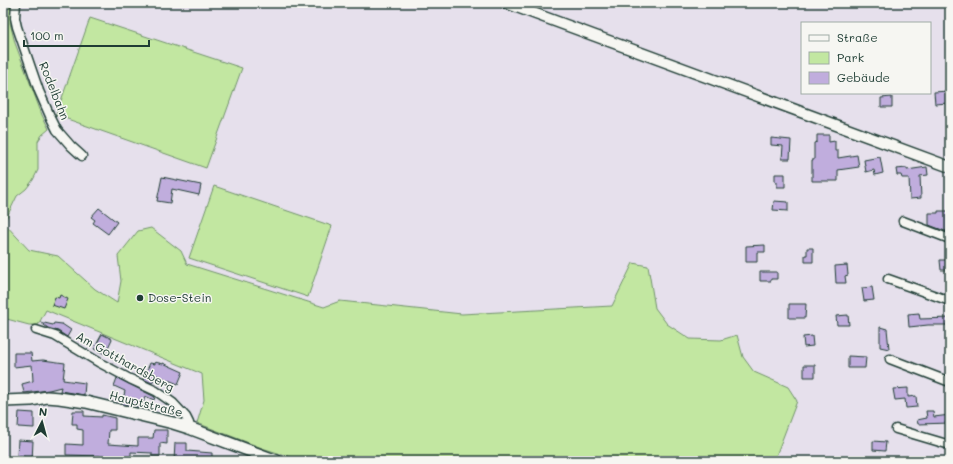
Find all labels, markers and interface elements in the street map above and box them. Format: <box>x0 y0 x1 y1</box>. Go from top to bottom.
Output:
scale bar <box>24 22 149 48</box>
legend <box>801 22 931 94</box>
text: 100 m <box>30 27 64 43</box>
text: Straße <box>837 29 878 45</box>
text: Park <box>837 49 864 65</box>
street label: Rodelbahn <box>36 59 74 122</box>
text: Gebäude <box>837 69 890 85</box>
place label: Dose-Stein <box>148 289 211 305</box>
marker: Dose-Stein <box>135 293 145 303</box>
street label: Am Gotthardsberg <box>73 327 178 395</box>
street label: Hauptstraße <box>108 386 185 420</box>
north arrow <box>22 402 62 442</box>
text: N <box>38 404 48 419</box>

